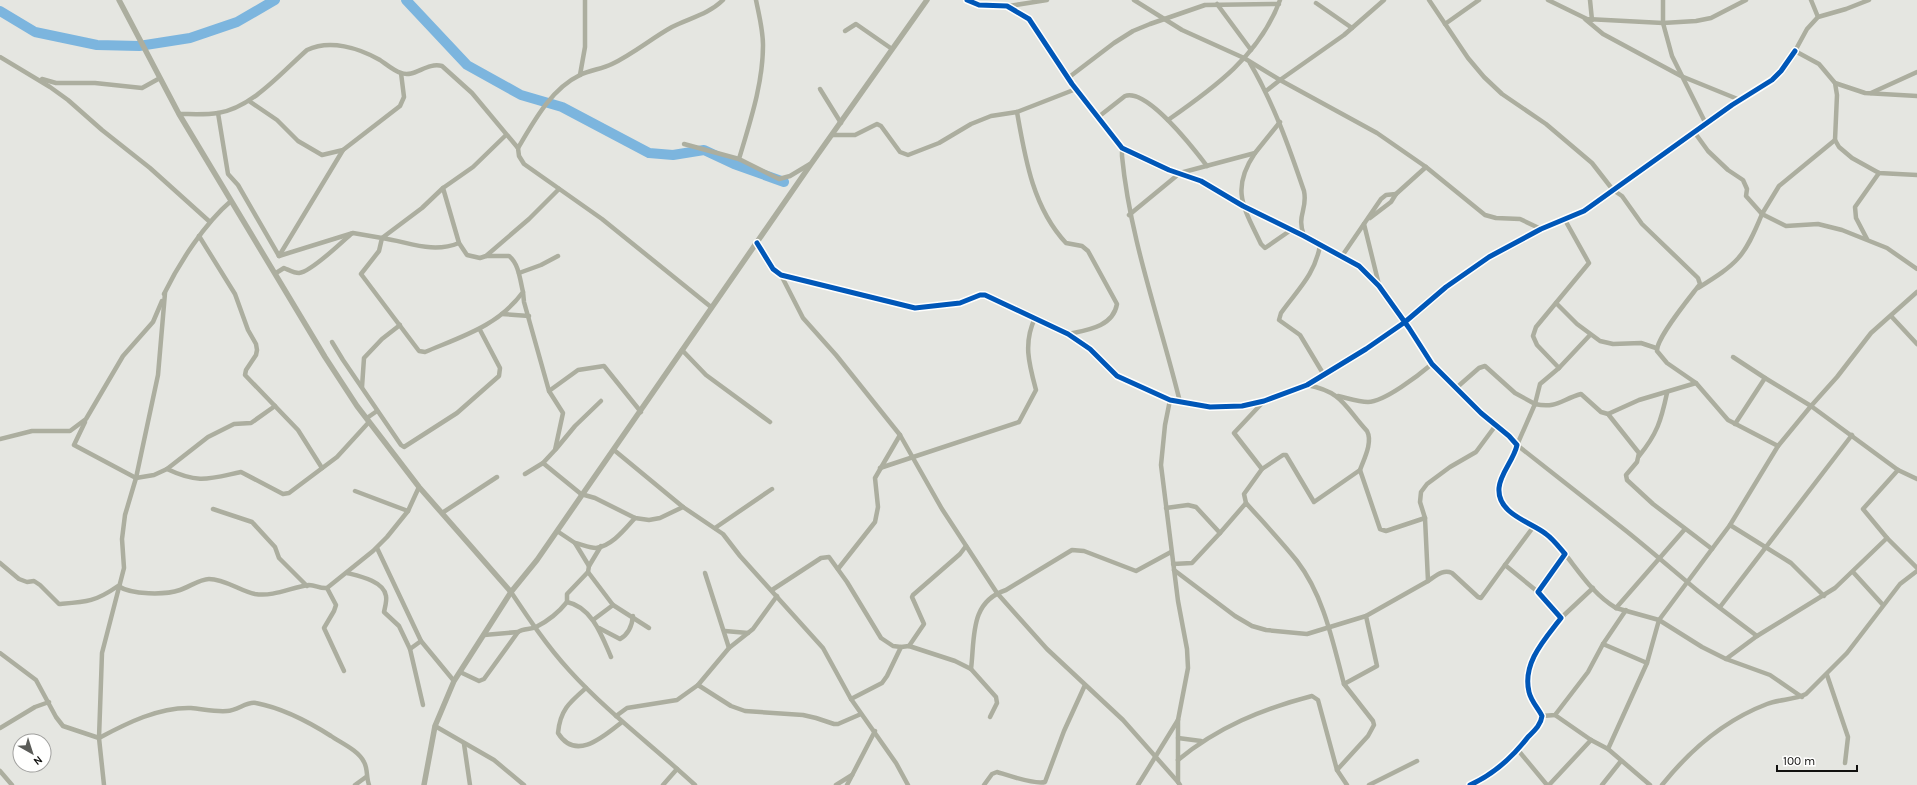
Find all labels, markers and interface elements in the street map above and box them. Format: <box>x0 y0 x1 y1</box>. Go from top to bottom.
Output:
north arrow <box>12 733 52 773</box>
scale bar <box>1777 747 1857 773</box>
text: N <box>31 753 45 768</box>
text: 100 m <box>1783 754 1815 768</box>

